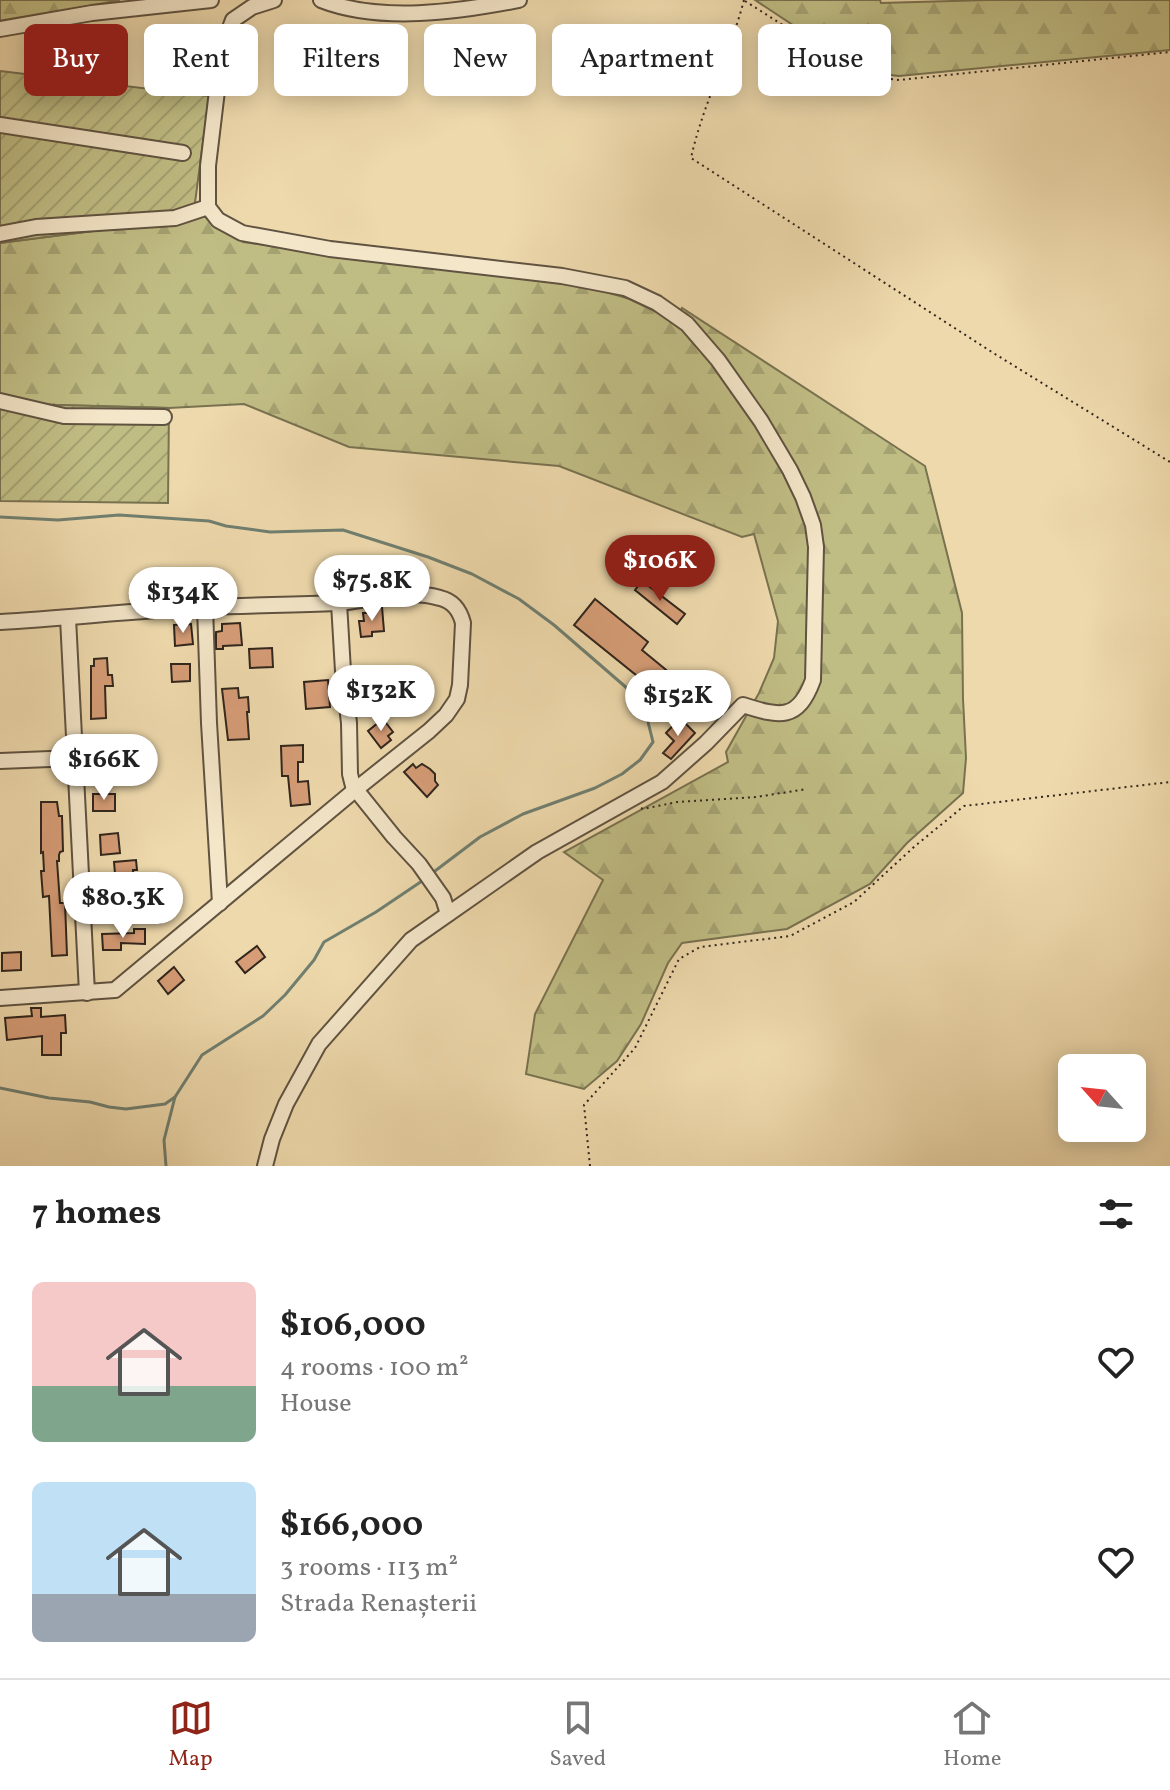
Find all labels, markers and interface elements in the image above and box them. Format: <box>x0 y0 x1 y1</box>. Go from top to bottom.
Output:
chip: Buy <box>24 24 128 96</box>
chip: Rent <box>144 24 258 96</box>
chip: Filters <box>274 24 408 96</box>
chip: New <box>424 24 536 96</box>
chip: Apartment <box>552 24 742 96</box>
chip: House <box>758 24 891 96</box>
pin: $106K <box>604 535 716 603</box>
text: $106K <box>623 543 697 579</box>
pin: $75.8K <box>307 555 437 623</box>
text: $75.8K <box>332 563 412 599</box>
pin: $134K <box>127 567 239 635</box>
text: $134K <box>147 575 219 611</box>
pin: $132K <box>325 665 437 733</box>
pin: $152K <box>622 670 734 738</box>
text: $132K <box>346 673 416 709</box>
text: $152K <box>643 678 713 714</box>
pin: $166K <box>48 734 160 802</box>
text: $166K <box>68 742 140 778</box>
pin: $80.3K <box>58 872 188 940</box>
text: $80.3K <box>81 880 165 916</box>
north arrow <box>1058 1054 1146 1142</box>
map controls <box>1058 1054 1146 1142</box>
text: 7 homes <box>32 1191 161 1238</box>
icon: filters <box>1094 1192 1138 1236</box>
text: $106,000 <box>280 1303 426 1350</box>
icon: home <box>96 1314 192 1410</box>
icon: heart <box>1094 1340 1138 1384</box>
text: 4 rooms · 100 m² <box>280 1350 469 1386</box>
text: House <box>280 1386 352 1422</box>
text: $166,000 <box>280 1503 423 1550</box>
icon: home <box>96 1514 192 1610</box>
icon: heart <box>1094 1540 1138 1584</box>
text: 3 rooms · 113 m² <box>280 1550 458 1586</box>
text: Strada Renașterii <box>280 1586 477 1622</box>
tab: Map <box>169 1696 213 1775</box>
tab: Saved <box>550 1696 606 1775</box>
tab: Home <box>943 1696 1001 1775</box>

